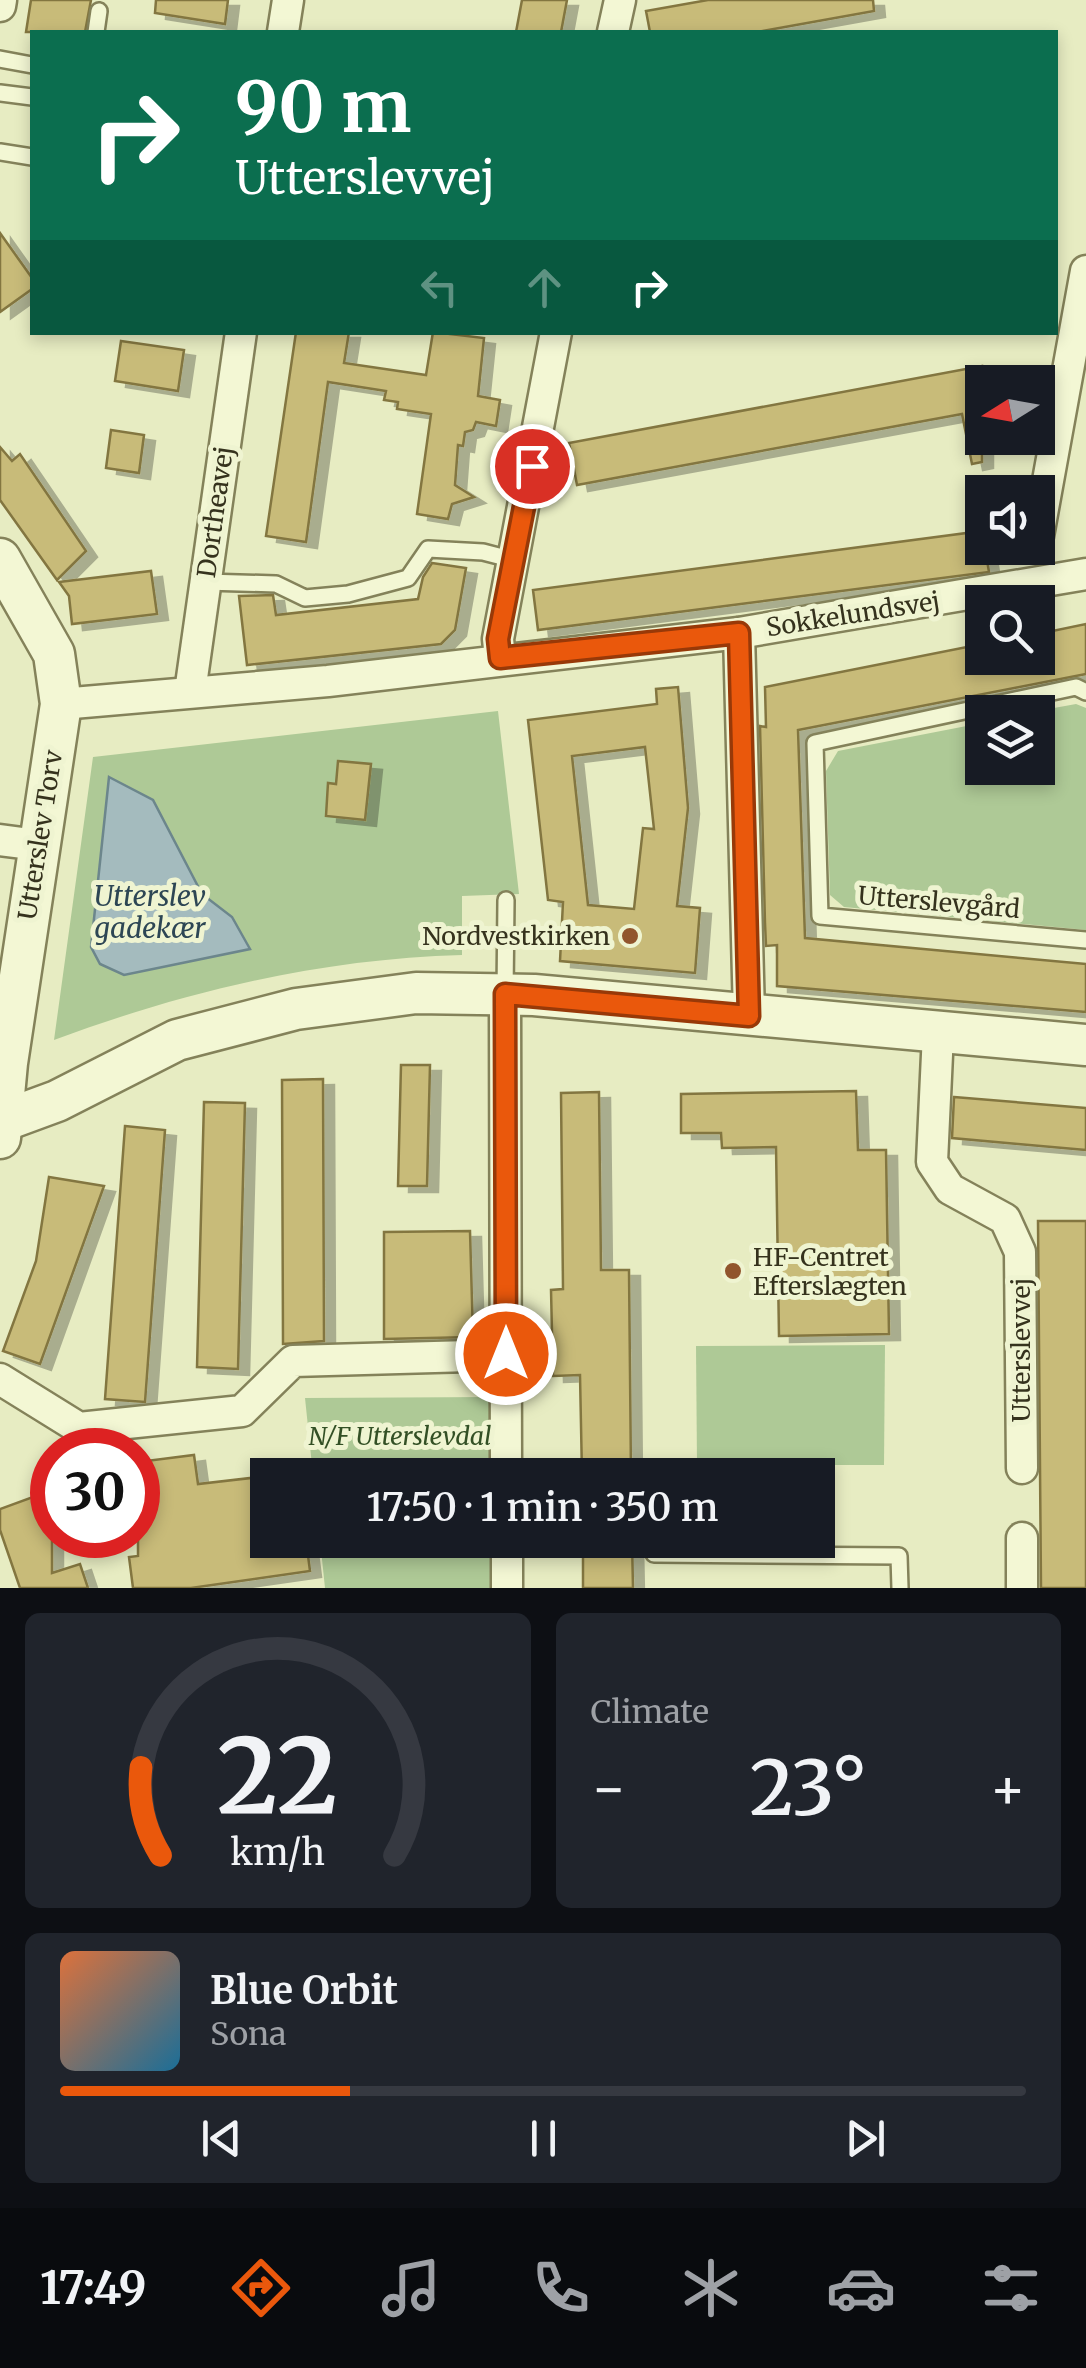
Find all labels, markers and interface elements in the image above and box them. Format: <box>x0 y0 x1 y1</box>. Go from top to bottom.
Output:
text: 90 m <box>235 63 412 151</box>
icon: right <box>70 70 200 200</box>
text: Utterslevvej <box>235 150 495 206</box>
icon: left <box>412 260 467 315</box>
icon: ahead <box>517 260 572 315</box>
icon: right <box>622 260 677 315</box>
north arrow <box>965 365 1055 455</box>
map controls <box>965 365 1055 785</box>
pin <box>490 424 575 509</box>
icon: arrive <box>505 439 560 494</box>
street label: Dortheavej <box>190 444 240 580</box>
button: sound <box>965 475 1055 565</box>
street label: Sokkelundsvej <box>764 584 942 644</box>
button: search <box>965 585 1055 675</box>
button: layers <box>965 695 1055 785</box>
street label: Utterslev Torv <box>11 747 69 922</box>
water label: Utterslev gadekær <box>94 878 206 946</box>
street label: Utterslevgård <box>857 879 1021 925</box>
place label: Nordvestkirken <box>422 920 610 952</box>
marker: Nordvestkirken <box>619 925 641 947</box>
place label: HF-Centret Efterslægten <box>753 1241 907 1302</box>
marker: HF-Centret Efterslægten <box>722 1260 744 1282</box>
street label: Utterslevvej <box>1005 1278 1037 1422</box>
position arrow <box>454 1302 558 1406</box>
park label: N/F Utterslevdal <box>308 1420 492 1452</box>
speed limit sign: 30 <box>30 1428 160 1558</box>
text: 17:50 · 1 min · 350 m <box>366 1484 719 1531</box>
text: Climate <box>591 1692 709 1732</box>
text: 22 <box>217 1711 338 1841</box>
text: 23° <box>749 1741 867 1835</box>
text: − <box>591 1754 627 1823</box>
text: + <box>989 1754 1026 1823</box>
text: km/h <box>230 1830 325 1875</box>
text: Blue Orbit <box>210 1967 398 2014</box>
text: Sona <box>210 2014 286 2054</box>
icon: previous <box>194 2111 249 2166</box>
icon: pause <box>516 2111 571 2166</box>
icon: next <box>838 2111 893 2166</box>
icon: directions <box>226 2253 296 2323</box>
icon: music <box>376 2253 446 2323</box>
icon: phone <box>526 2253 596 2323</box>
icon: climate <box>676 2253 746 2323</box>
icon: car <box>826 2253 896 2323</box>
icon: filters <box>976 2253 1046 2323</box>
text: 17:49 <box>40 2260 146 2316</box>

